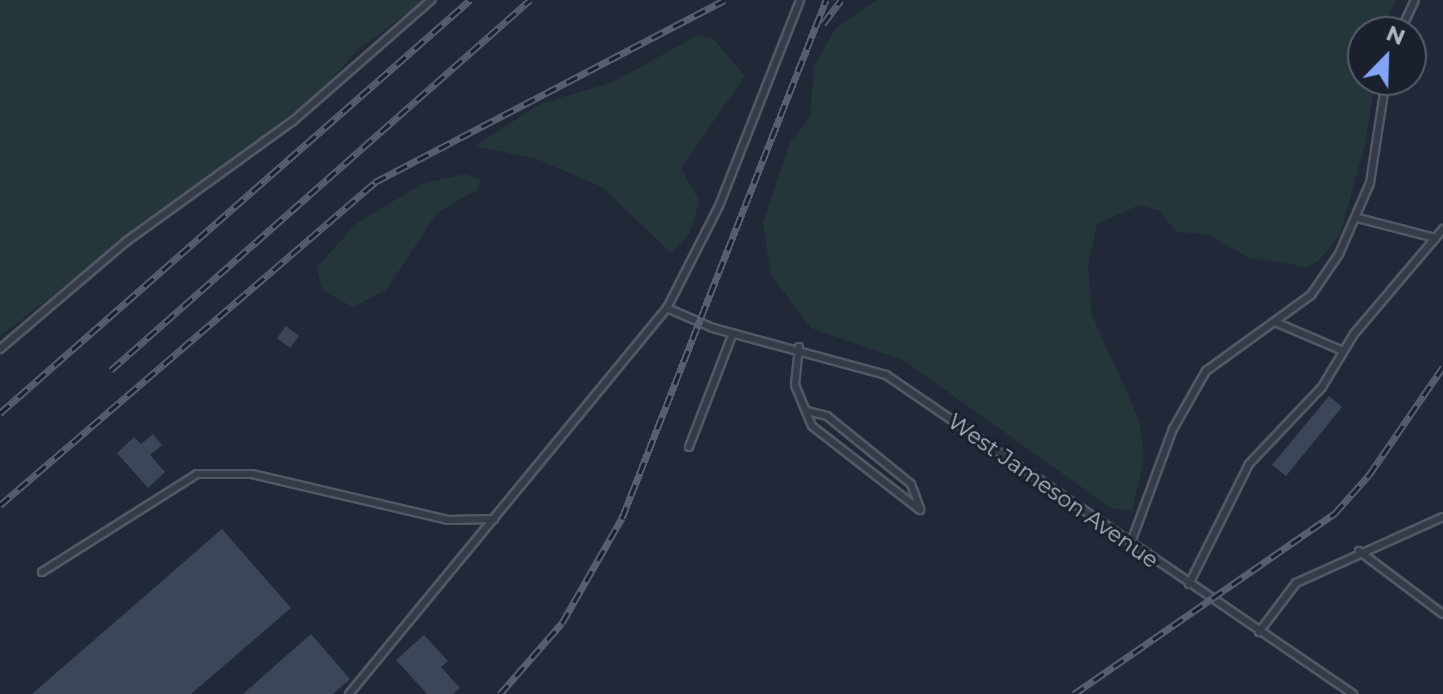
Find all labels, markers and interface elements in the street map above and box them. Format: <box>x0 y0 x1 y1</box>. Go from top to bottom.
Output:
north arrow <box>1347 16 1427 96</box>
text: N <box>1382 19 1409 51</box>
street label: West Jameson Avenue <box>943 408 1163 574</box>

